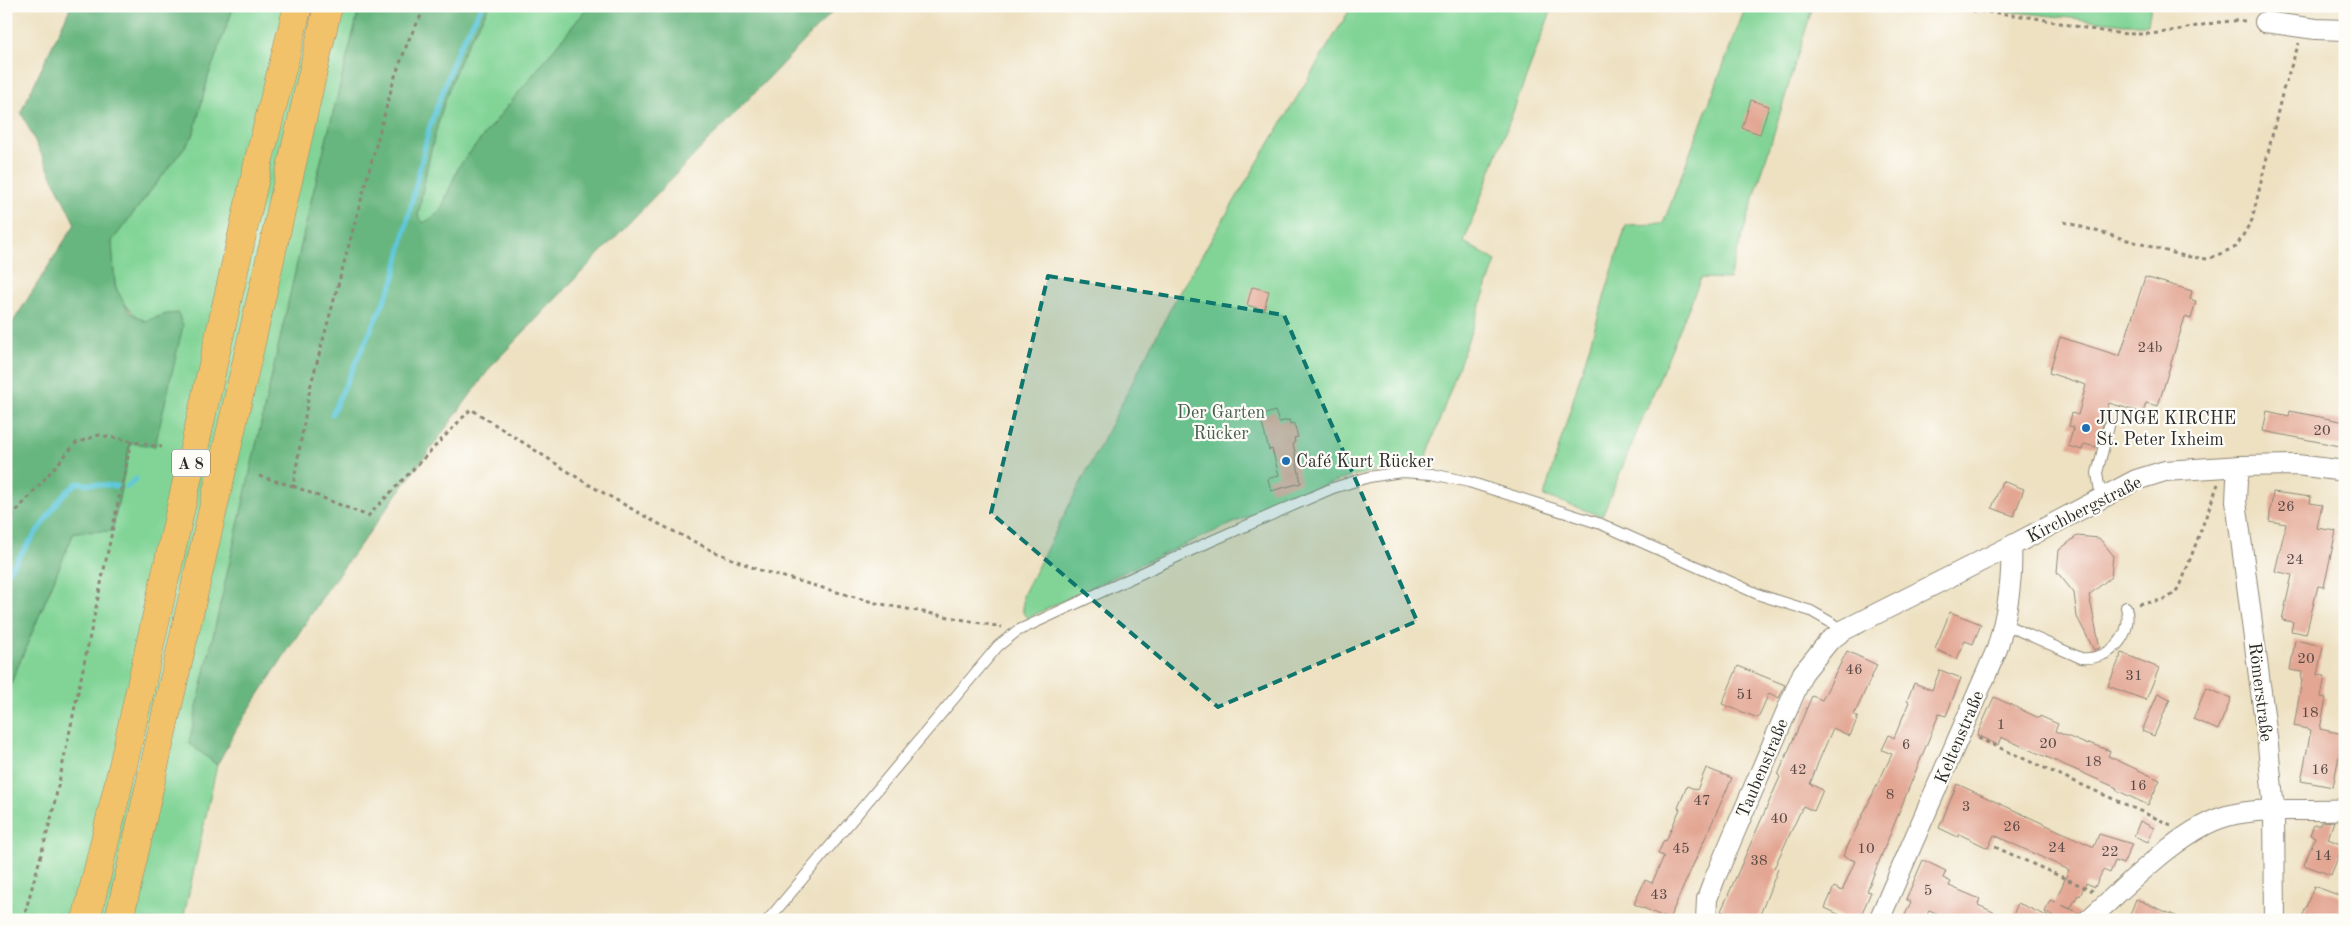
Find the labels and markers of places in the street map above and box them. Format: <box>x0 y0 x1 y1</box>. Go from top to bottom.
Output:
place label: JUNGE KIRCHE St. Peter Ixheim <box>2096 410 2236 449</box>
marker: JUNGE KIRCHE St. Peter Ixheim <box>2080 422 2092 434</box>
place label: Café Kurt Rücker <box>1296 453 1434 471</box>
marker: Café Kurt Rücker <box>1280 455 1292 467</box>

